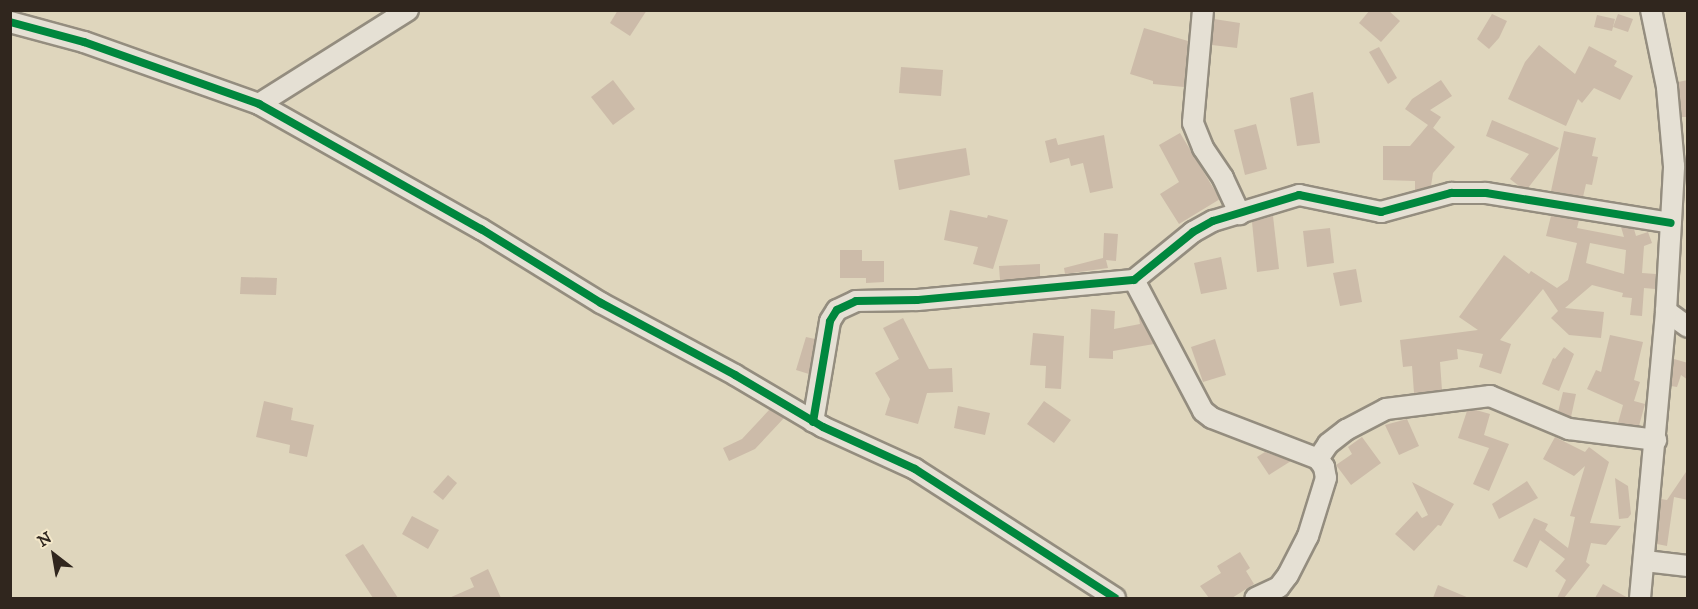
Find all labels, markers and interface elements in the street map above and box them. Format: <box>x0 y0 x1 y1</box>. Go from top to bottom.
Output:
north arrow <box>24 525 84 585</box>
text: N <box>34 528 56 552</box>

